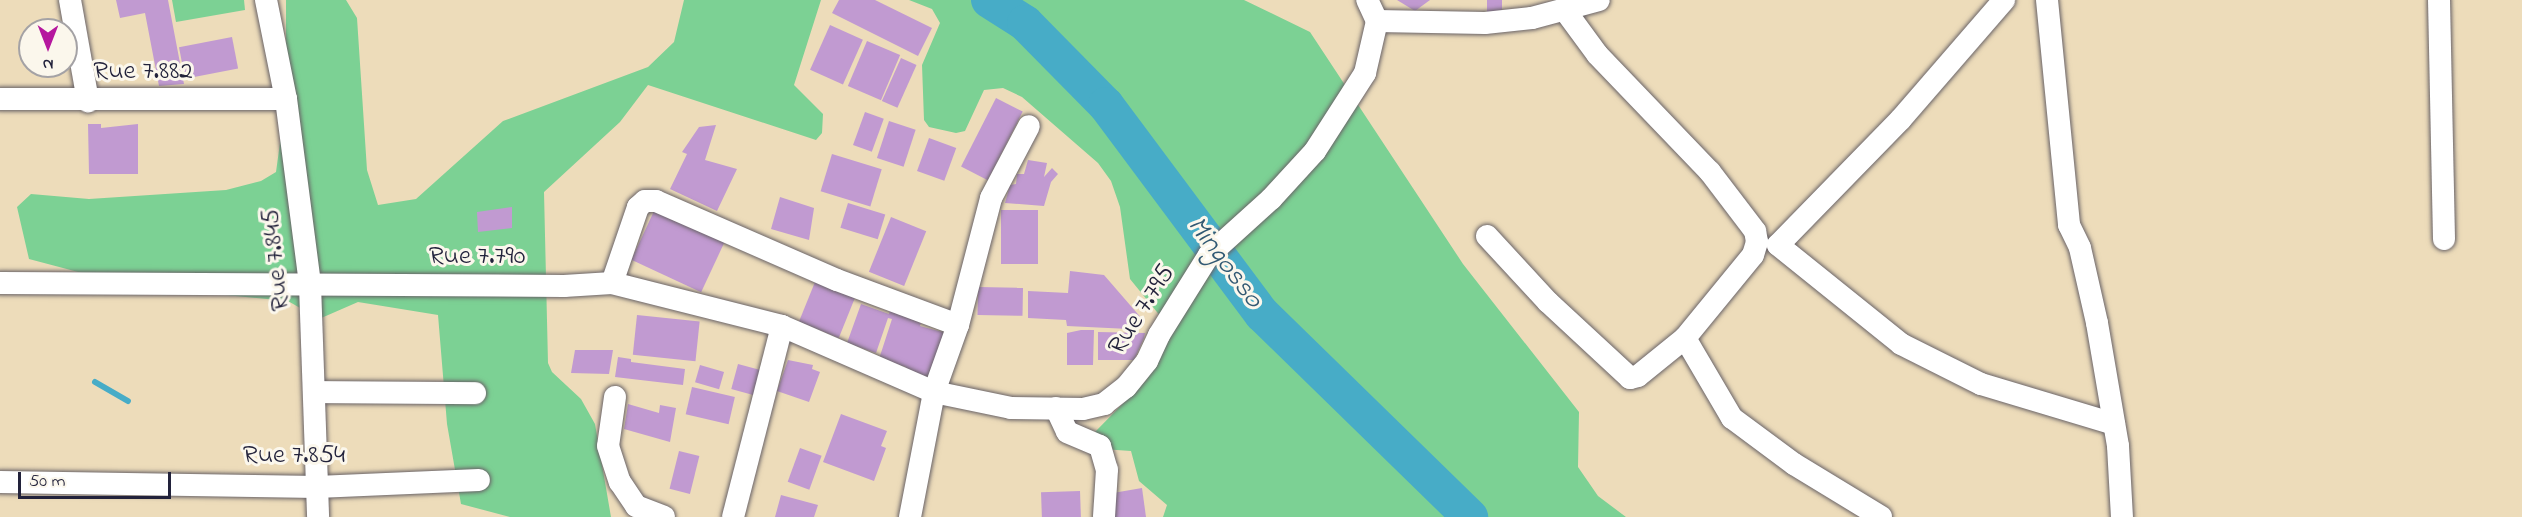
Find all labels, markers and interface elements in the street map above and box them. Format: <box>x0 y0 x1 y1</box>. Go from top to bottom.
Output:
north arrow <box>18 18 78 78</box>
text: N <box>43 52 53 76</box>
street label: Rue 7.882 <box>93 56 193 88</box>
street label: Rue 7.845 <box>255 207 297 313</box>
water label: Mingosso <box>1179 211 1269 315</box>
street label: Rue 7.790 <box>429 241 525 273</box>
street label: Rue 7.795 <box>1102 259 1182 361</box>
street label: Rue 7.854 <box>243 440 345 472</box>
scale bar <box>21 460 174 498</box>
text: 50 m <box>29 469 66 495</box>

